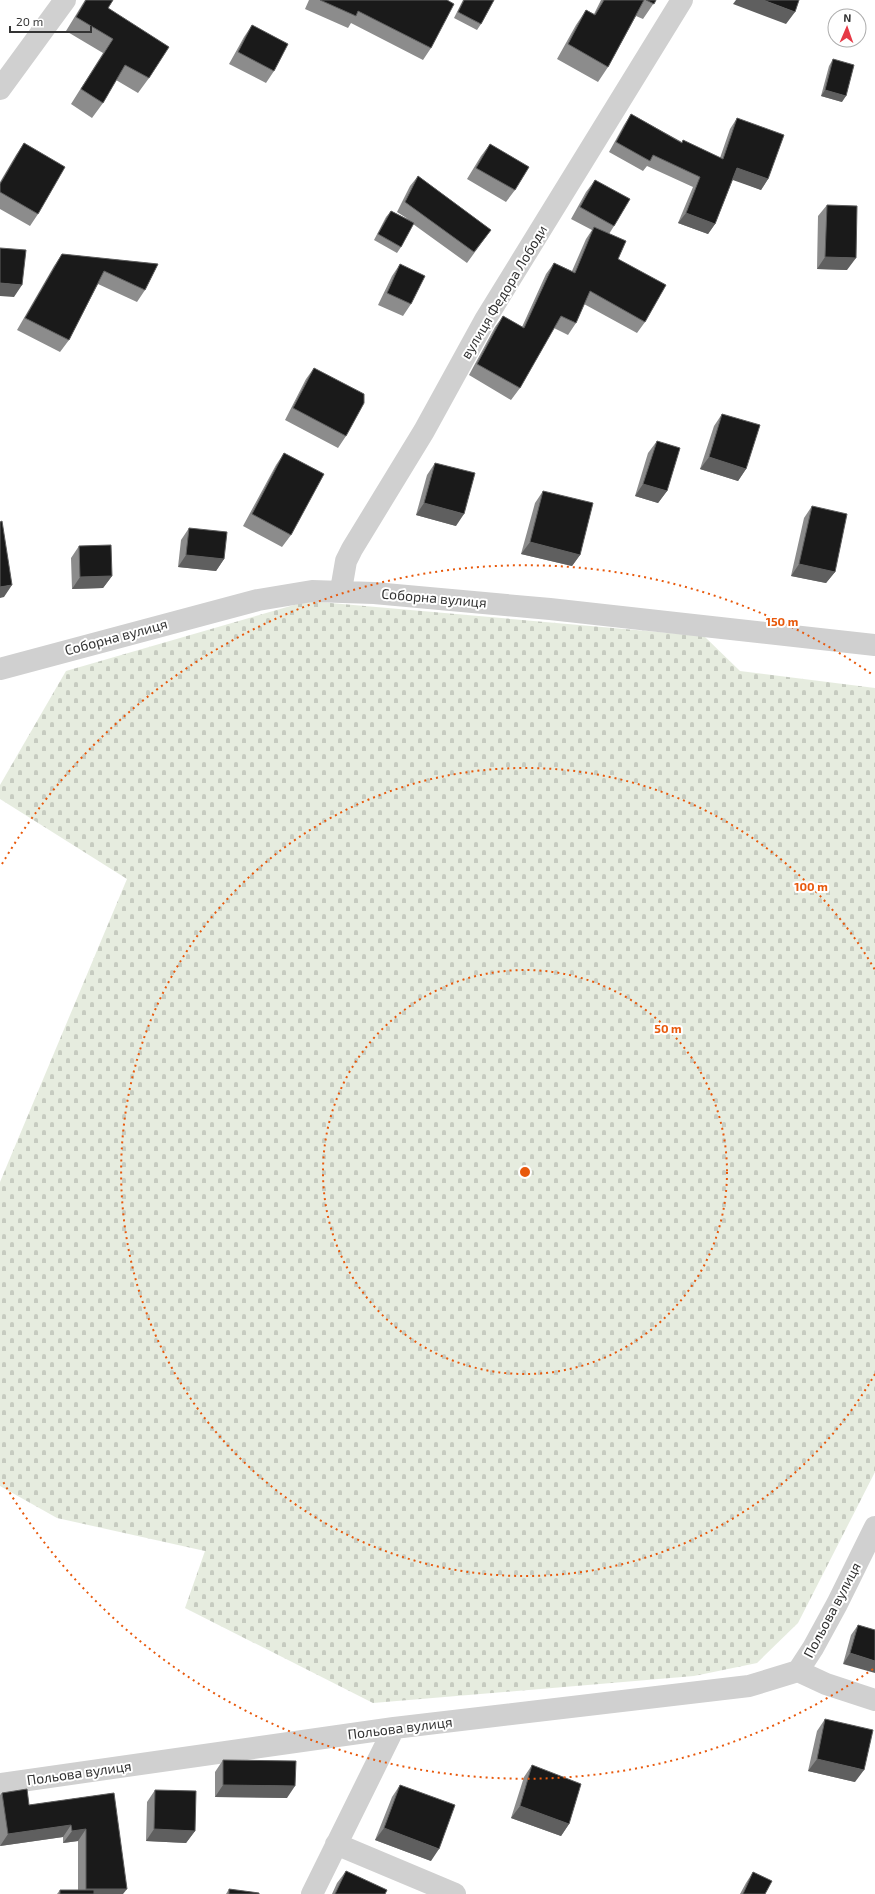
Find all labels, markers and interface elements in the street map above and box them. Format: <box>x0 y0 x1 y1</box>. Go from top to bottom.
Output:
scale bar <box>10 8 91 34</box>
north arrow <box>827 8 867 48</box>
text: N <box>843 11 852 24</box>
text: 20 m <box>16 14 43 28</box>
street label: вулиця Федора Лободи <box>457 222 550 362</box>
street label: Соборна вулиця <box>381 584 487 611</box>
text: 150 m <box>766 614 798 628</box>
street label: Соборна вулиця <box>63 615 169 658</box>
text: 100 m <box>794 879 828 893</box>
text: 50 m <box>654 1021 682 1035</box>
centre of rings <box>518 1165 532 1179</box>
street label: Польова вулиця <box>799 1559 864 1660</box>
street label: Польова вулиця <box>346 1713 453 1742</box>
street label: Польова вулиця <box>25 1757 132 1788</box>

